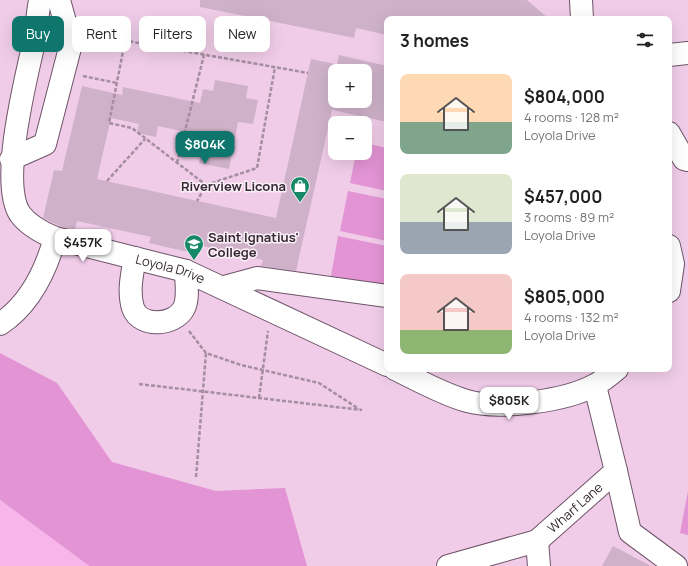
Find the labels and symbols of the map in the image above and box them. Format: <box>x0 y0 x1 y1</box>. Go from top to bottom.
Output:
pin: $804K <box>177 131 233 165</box>
shop icon: Riverview Licona <box>289 175 311 203</box>
place label: Riverview Licona <box>181 177 286 195</box>
place label: Saint Ignatius' College <box>208 228 299 261</box>
pin: $457K <box>55 229 111 263</box>
school or university icon: Saint Ignatius' College <box>183 233 205 261</box>
street label: Loyola Drive <box>134 250 208 288</box>
pin: $805K <box>481 387 537 421</box>
street label: Wharf Lane <box>543 478 607 537</box>

